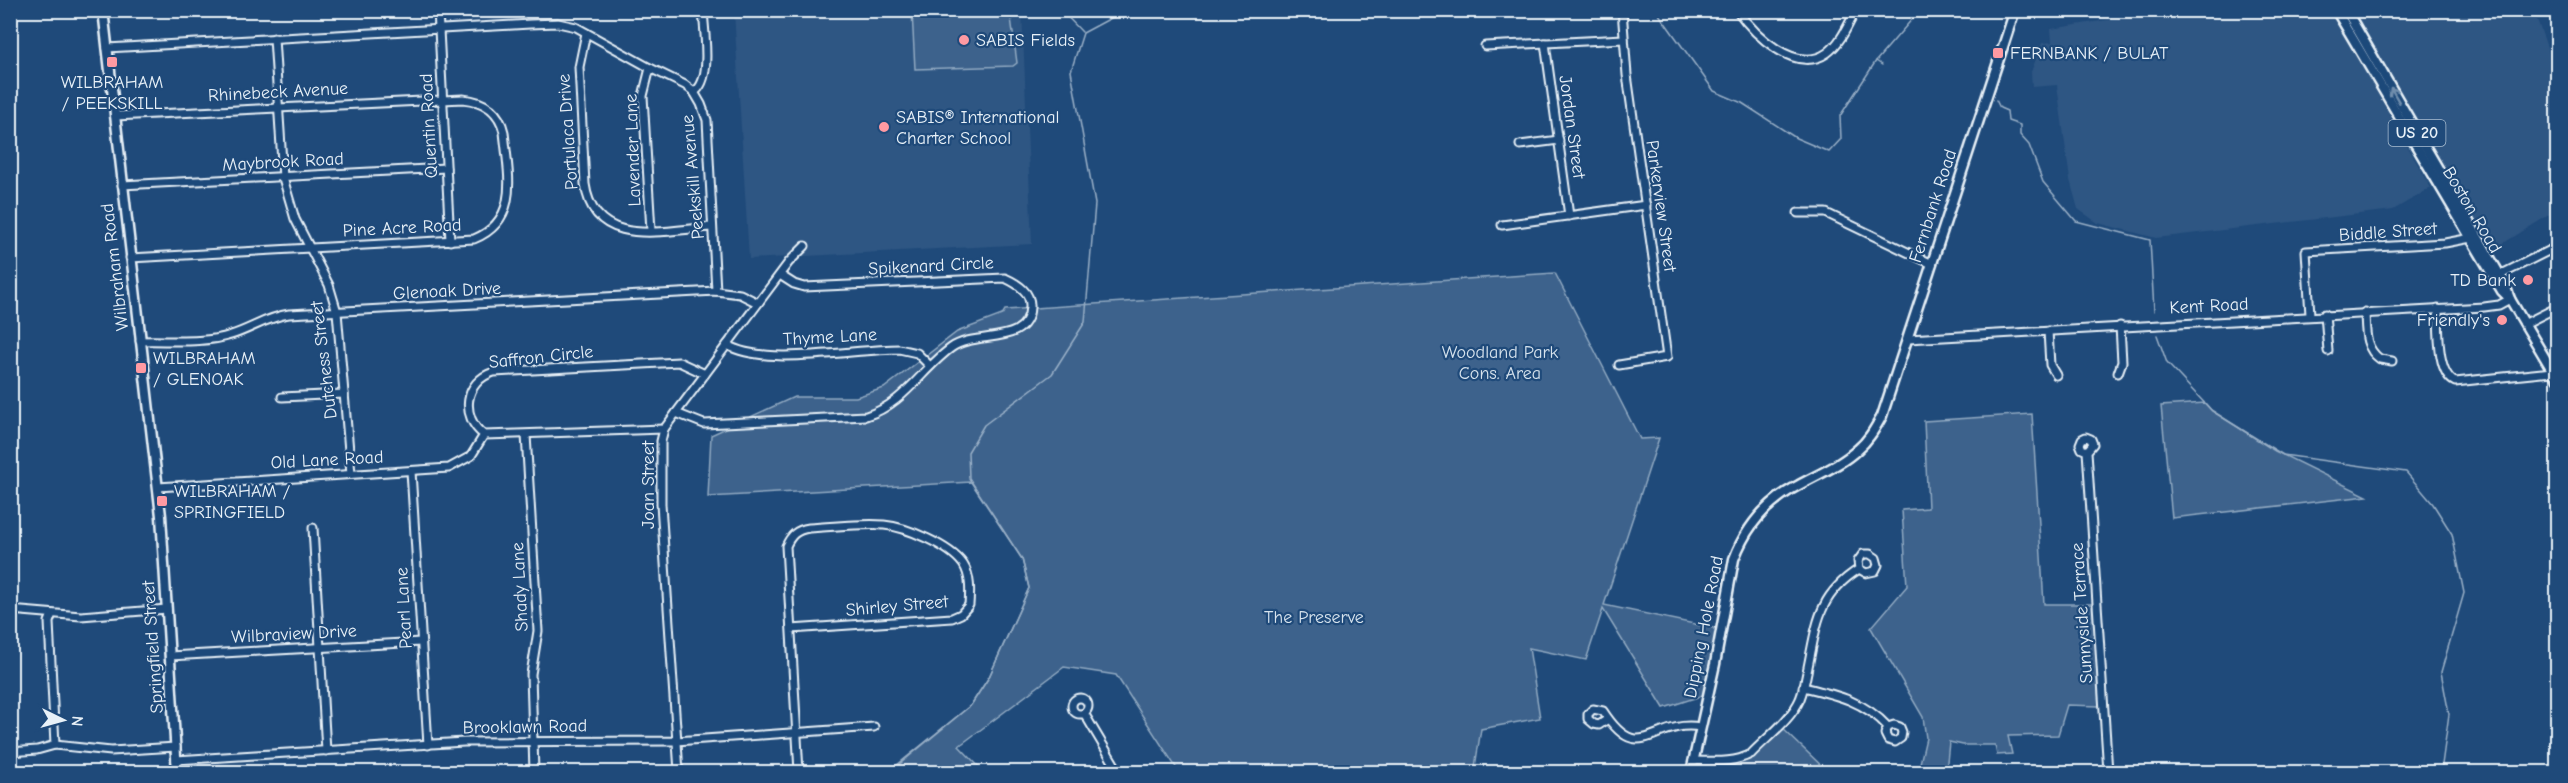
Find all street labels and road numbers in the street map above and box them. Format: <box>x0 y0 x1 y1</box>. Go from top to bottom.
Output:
street label: Quentin Road <box>416 73 442 179</box>
street label: Portulaca Drive <box>553 73 583 191</box>
street label: Jordan Street <box>1554 74 1590 181</box>
street label: Rhinebeck Avenue <box>207 78 349 106</box>
street label: Lavender Lane <box>621 93 645 207</box>
street label: Peekskill Avenue <box>677 114 709 240</box>
road number: US 20 <box>2388 120 2446 146</box>
street label: Parkerview Street <box>1641 139 1681 274</box>
street label: Fernbank Road <box>1905 147 1961 265</box>
street label: Maybrook Road <box>222 148 344 176</box>
street label: Boston Road <box>2438 163 2506 257</box>
street label: Wilbraham Road <box>97 202 133 332</box>
street label: Pine Acre Road <box>342 214 462 242</box>
street label: Biddle Street <box>2338 218 2439 246</box>
street label: Spikenard Circle <box>868 252 994 280</box>
street label: Glenoak Drive <box>392 278 502 304</box>
street label: Kent Road <box>2169 293 2249 319</box>
street label: Dutchess Street <box>306 299 342 420</box>
street label: Thyme Lane <box>783 324 877 350</box>
street label: Saffron Circle <box>488 341 594 373</box>
street label: Joan Street <box>638 440 659 529</box>
street label: Old Lane Road <box>270 447 384 473</box>
street label: Shady Lane <box>507 542 533 632</box>
street label: Sunnyside Terrace <box>2067 542 2097 684</box>
street label: Dipping Hole Road <box>1680 554 1728 700</box>
street label: Pearl Lane <box>391 567 417 649</box>
street label: Springfield Street <box>138 579 168 714</box>
street label: Shirley Street <box>845 591 950 621</box>
street label: Wilbraview Drive <box>231 620 357 648</box>
street label: Brooklawn Road <box>463 715 587 739</box>

